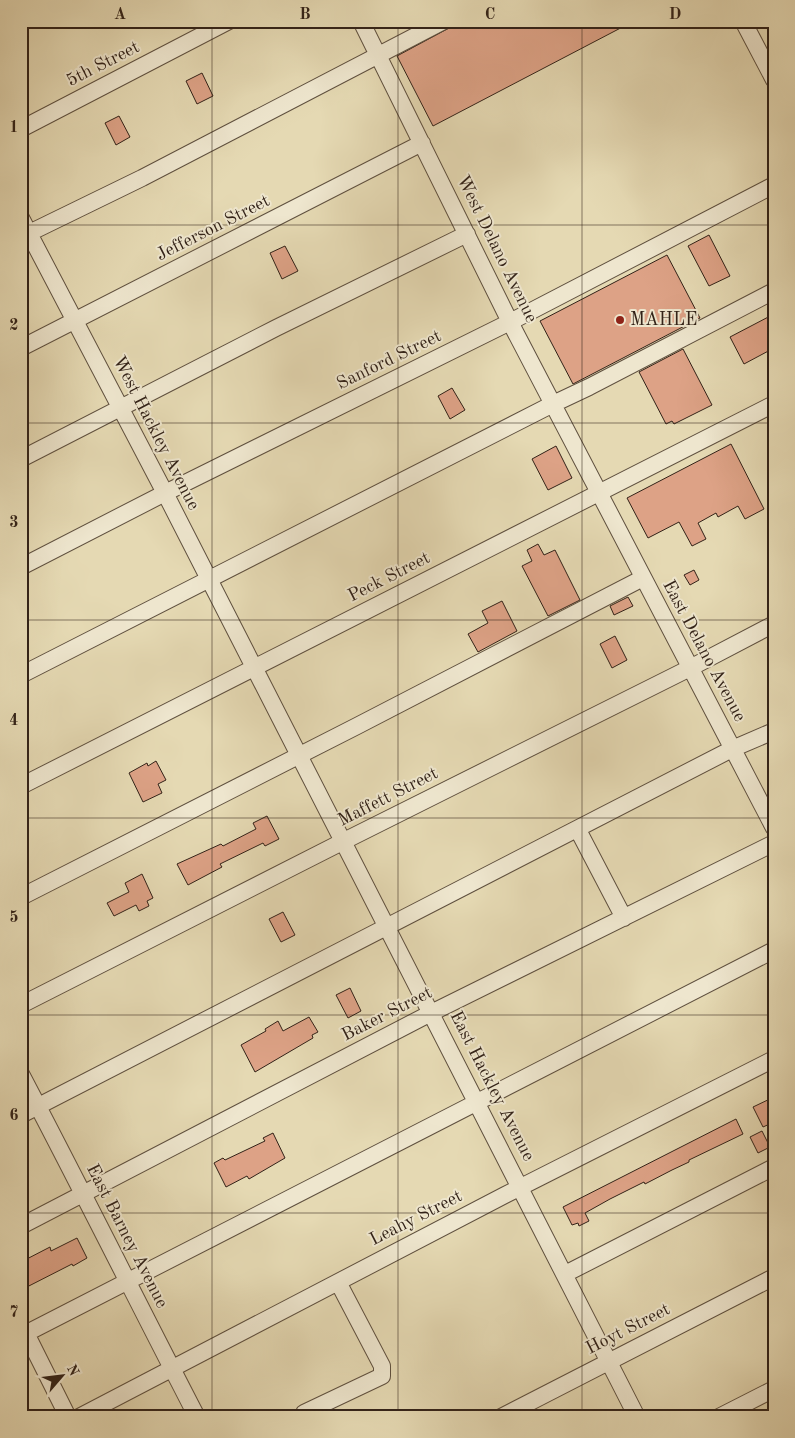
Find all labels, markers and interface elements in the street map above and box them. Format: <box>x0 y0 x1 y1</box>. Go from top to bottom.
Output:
text: A <box>114 7 126 23</box>
text: B <box>299 7 311 23</box>
text: C <box>485 7 495 23</box>
text: D <box>669 7 681 23</box>
street label: 5th Street <box>64 38 142 90</box>
text: 1 <box>9 120 19 136</box>
street label: West Delano Avenue <box>453 172 541 326</box>
street label: Jefferson Street <box>153 192 273 264</box>
place label: MAHLE <box>630 311 698 329</box>
marker: MAHLE <box>614 314 626 326</box>
text: 2 <box>9 318 19 334</box>
street label: Sanford Street <box>334 327 444 393</box>
street label: West Hackley Avenue <box>109 353 203 513</box>
text: 3 <box>9 515 19 531</box>
street label: Peck Street <box>345 549 433 605</box>
street label: East Delano Avenue <box>659 577 749 725</box>
text: 4 <box>9 713 19 729</box>
street label: Maffett Street <box>335 764 441 830</box>
text: 5 <box>9 910 19 926</box>
street label: Baker Street <box>339 983 435 1045</box>
street label: East Hackley Avenue <box>446 1008 538 1164</box>
text: 6 <box>9 1108 19 1124</box>
street label: East Barney Avenue <box>83 1161 171 1311</box>
street label: Leahy Street <box>367 1187 465 1249</box>
street label: Hoyt Street <box>583 1300 673 1358</box>
text: 7 <box>9 1305 19 1321</box>
north arrow <box>38 1350 88 1400</box>
text: N <box>64 1362 81 1379</box>

